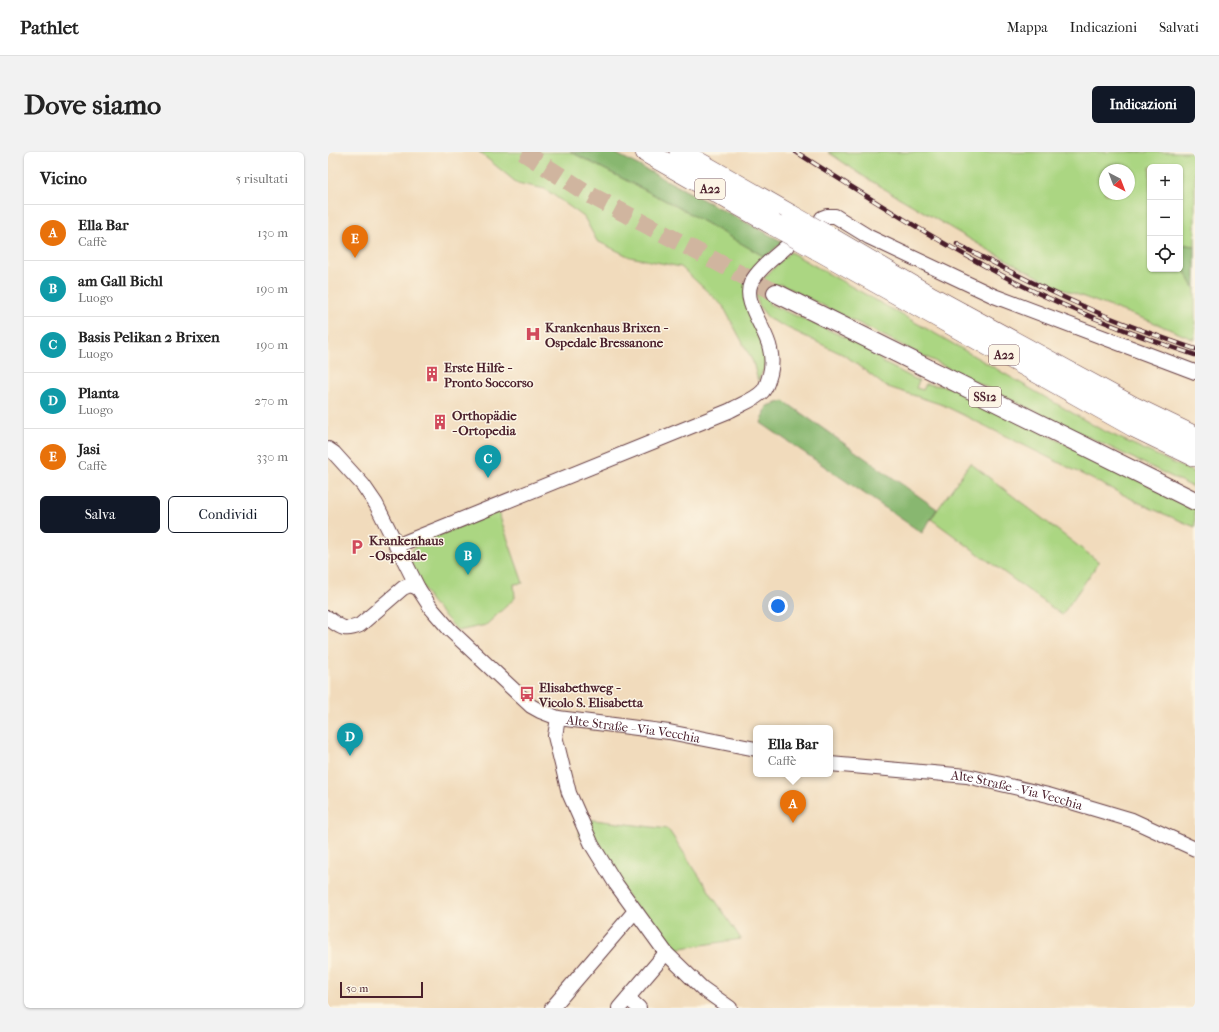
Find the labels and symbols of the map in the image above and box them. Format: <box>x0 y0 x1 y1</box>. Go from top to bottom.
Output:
north arrow <box>1099 164 1135 200</box>
road number: A22 <box>695 179 725 199</box>
pin: E <box>342 225 368 258</box>
place label: Krankenhaus Brixen - Ospedale Bressanone <box>545 320 669 351</box>
hospital icon: Krankenhaus Brixen - Ospedale Bressanone <box>524 325 542 343</box>
road number: A22 <box>989 345 1019 365</box>
place label: Erste Hilfe - Pronto Soccorso <box>444 360 534 390</box>
building icon: Erste Hilfe - Pronto Soccorso <box>423 365 441 383</box>
road number: SS12 <box>969 387 1001 407</box>
place label: Orthopädie - Ortopedia <box>452 408 517 439</box>
building icon: Orthopädie - Ortopedia <box>431 413 449 431</box>
pin: C <box>475 445 501 478</box>
place label: Krankenhaus - Ospedale <box>369 533 444 564</box>
parking icon: Krankenhaus - Ospedale <box>348 538 366 556</box>
pin: B <box>455 542 481 575</box>
your location <box>768 596 788 616</box>
place label: Elisabethweg - Vicolo S. Elisabetta <box>538 680 644 710</box>
bus stop icon: Elisabethweg - Vicolo S. Elisabetta <box>518 685 536 703</box>
street label: Alte Straße - Via Vecchia <box>564 712 702 746</box>
pin: D <box>337 723 363 756</box>
street label: Alte Straße - Via Vecchia <box>949 768 1085 813</box>
pin: A <box>780 790 806 823</box>
scale bar <box>340 980 423 999</box>

